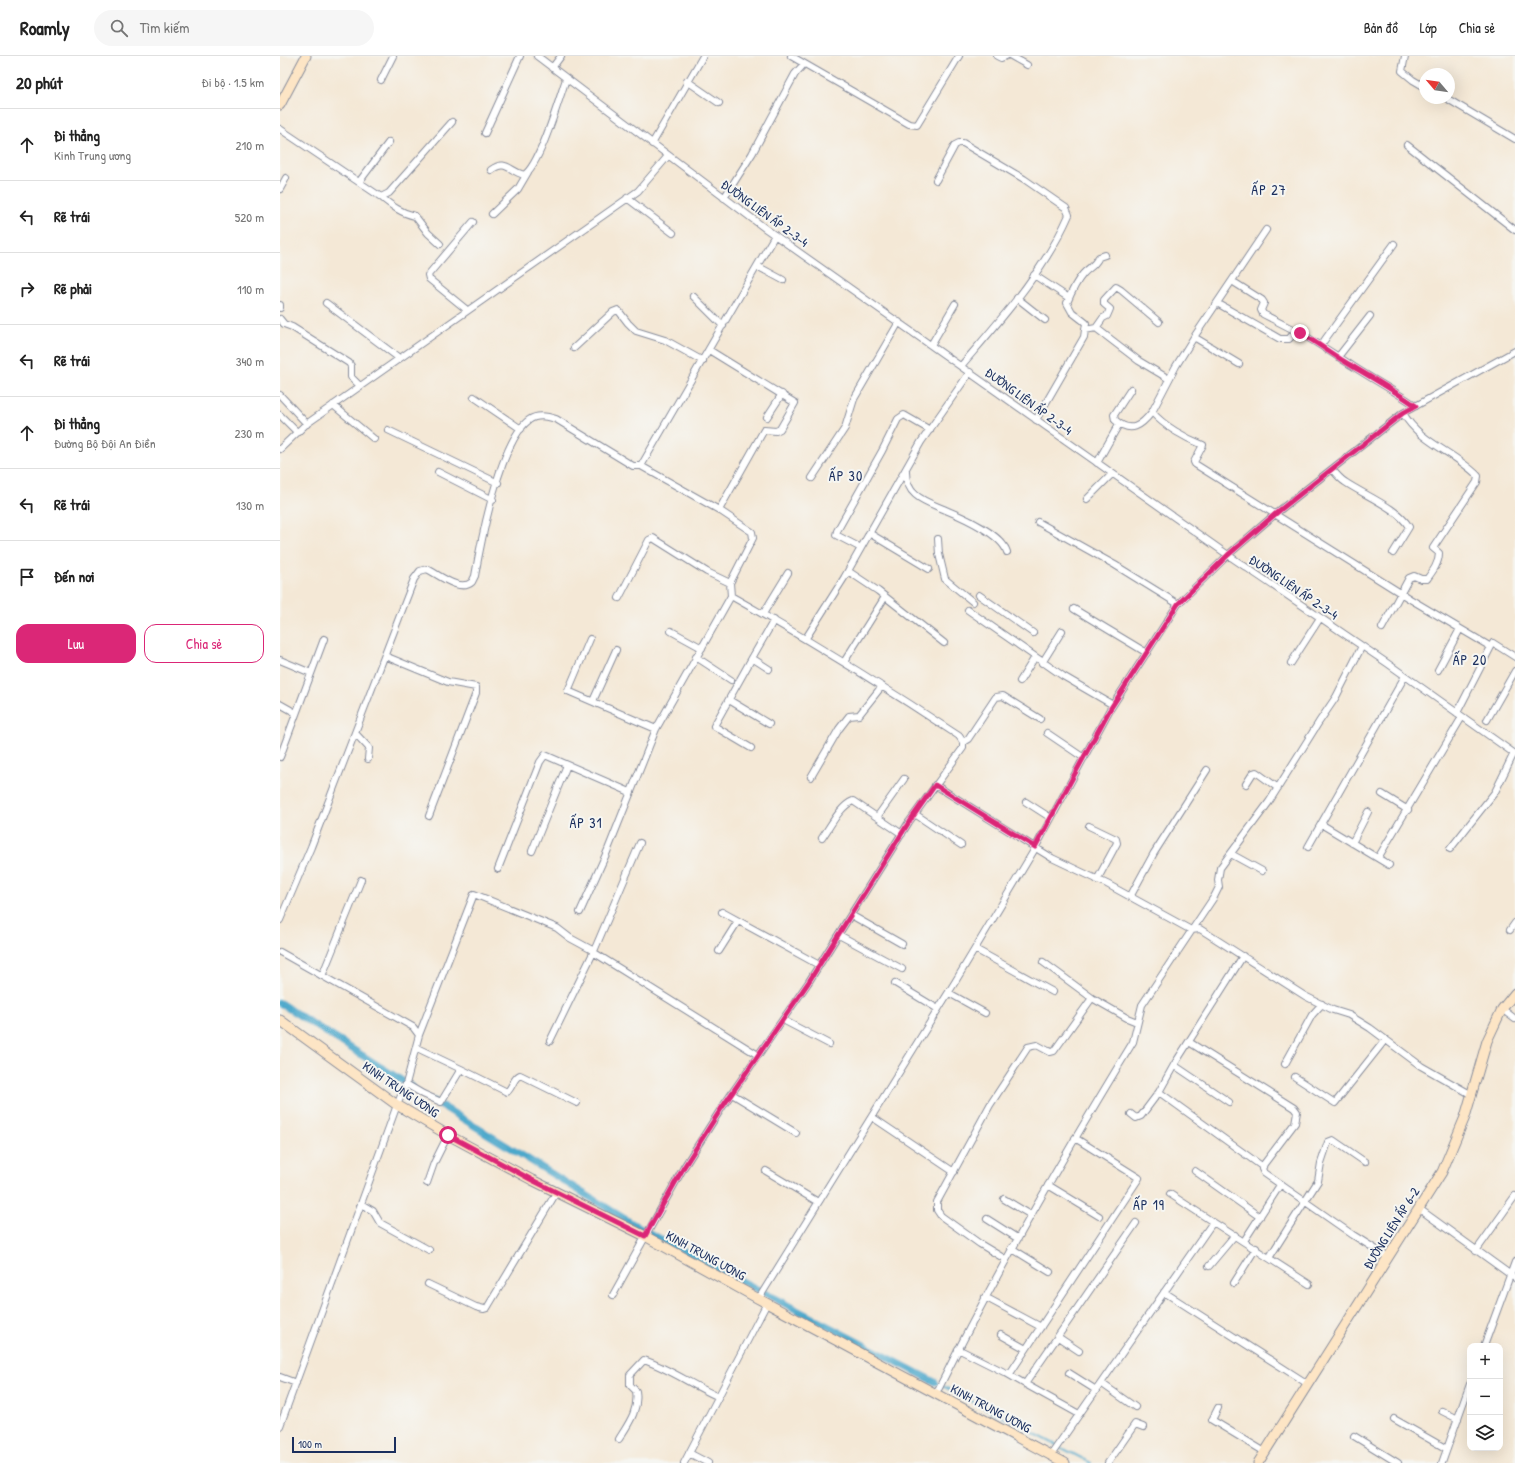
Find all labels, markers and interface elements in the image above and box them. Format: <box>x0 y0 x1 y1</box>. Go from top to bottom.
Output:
search box <box>94 10 374 46</box>
text: Roamly <box>20 15 70 41</box>
icon: search <box>108 17 130 39</box>
text: Tìm kiếm <box>140 17 190 38</box>
text: Bản đồ <box>1364 18 1398 37</box>
text: Lớp <box>1420 18 1437 37</box>
text: Chia sẻ <box>1459 18 1495 37</box>
north arrow <box>1419 68 1455 104</box>
text: 20 phút <box>16 71 63 94</box>
text: Đi bộ · 1.5 km <box>202 73 264 91</box>
text: Đi thẳng <box>54 125 100 146</box>
icon: ahead <box>16 134 38 156</box>
text: 210 m <box>236 136 264 154</box>
text: Kinh Trung ương <box>54 146 131 164</box>
street label: ĐƯỜNG LIÊN ẤP 2-3-4 <box>718 175 812 251</box>
district label: ẤP 27 <box>1251 180 1287 199</box>
icon: left <box>16 206 38 228</box>
text: Rẽ trái <box>54 206 90 227</box>
text: 520 m <box>235 208 264 226</box>
icon: right <box>16 278 38 300</box>
text: Rẽ phải <box>54 278 92 299</box>
text: 110 m <box>237 280 264 298</box>
route end <box>1291 324 1309 342</box>
icon: left <box>16 350 38 372</box>
text: Rẽ trái <box>54 350 90 371</box>
text: 340 m <box>236 352 264 370</box>
street label: ĐƯỜNG LIÊN ẤP 2-3-4 <box>982 363 1076 439</box>
text: Đi thẳng <box>54 413 100 434</box>
icon: ahead <box>16 422 38 444</box>
text: 230 m <box>234 424 264 442</box>
text: Đường Bộ Đội An Điền <box>54 434 156 452</box>
district label: ẤP 30 <box>829 466 863 485</box>
icon: left <box>16 494 38 516</box>
text: Rẽ trái <box>54 494 90 515</box>
text: 130 m <box>236 496 264 514</box>
street label: ĐƯỜNG LIÊN ẤP 2-3-4 <box>1246 550 1342 624</box>
icon: arrive <box>16 566 38 588</box>
text: Đến nơi <box>54 566 95 587</box>
button: Lưu <box>16 624 136 663</box>
button: Chia sẻ <box>144 624 264 663</box>
district label: ẤP 20 <box>1453 650 1487 669</box>
district label: ẤP 31 <box>569 813 603 832</box>
street label: KINH TRUNG ƯƠNG <box>359 1057 443 1122</box>
route start <box>439 1126 457 1144</box>
street label: ĐƯỜNG LIÊN ẤP 6-2 <box>1359 1184 1423 1272</box>
district label: ẤP 19 <box>1133 1195 1165 1214</box>
street label: KINH TRUNG ƯƠNG <box>663 1226 750 1285</box>
map controls <box>1467 1343 1503 1451</box>
button: + <box>1467 1343 1503 1379</box>
street label: KINH TRUNG ƯƠNG <box>948 1379 1035 1437</box>
button: − <box>1467 1379 1503 1415</box>
button: layers <box>1467 1415 1503 1451</box>
scale bar <box>292 1435 396 1454</box>
text: 100 m <box>298 1437 322 1451</box>

